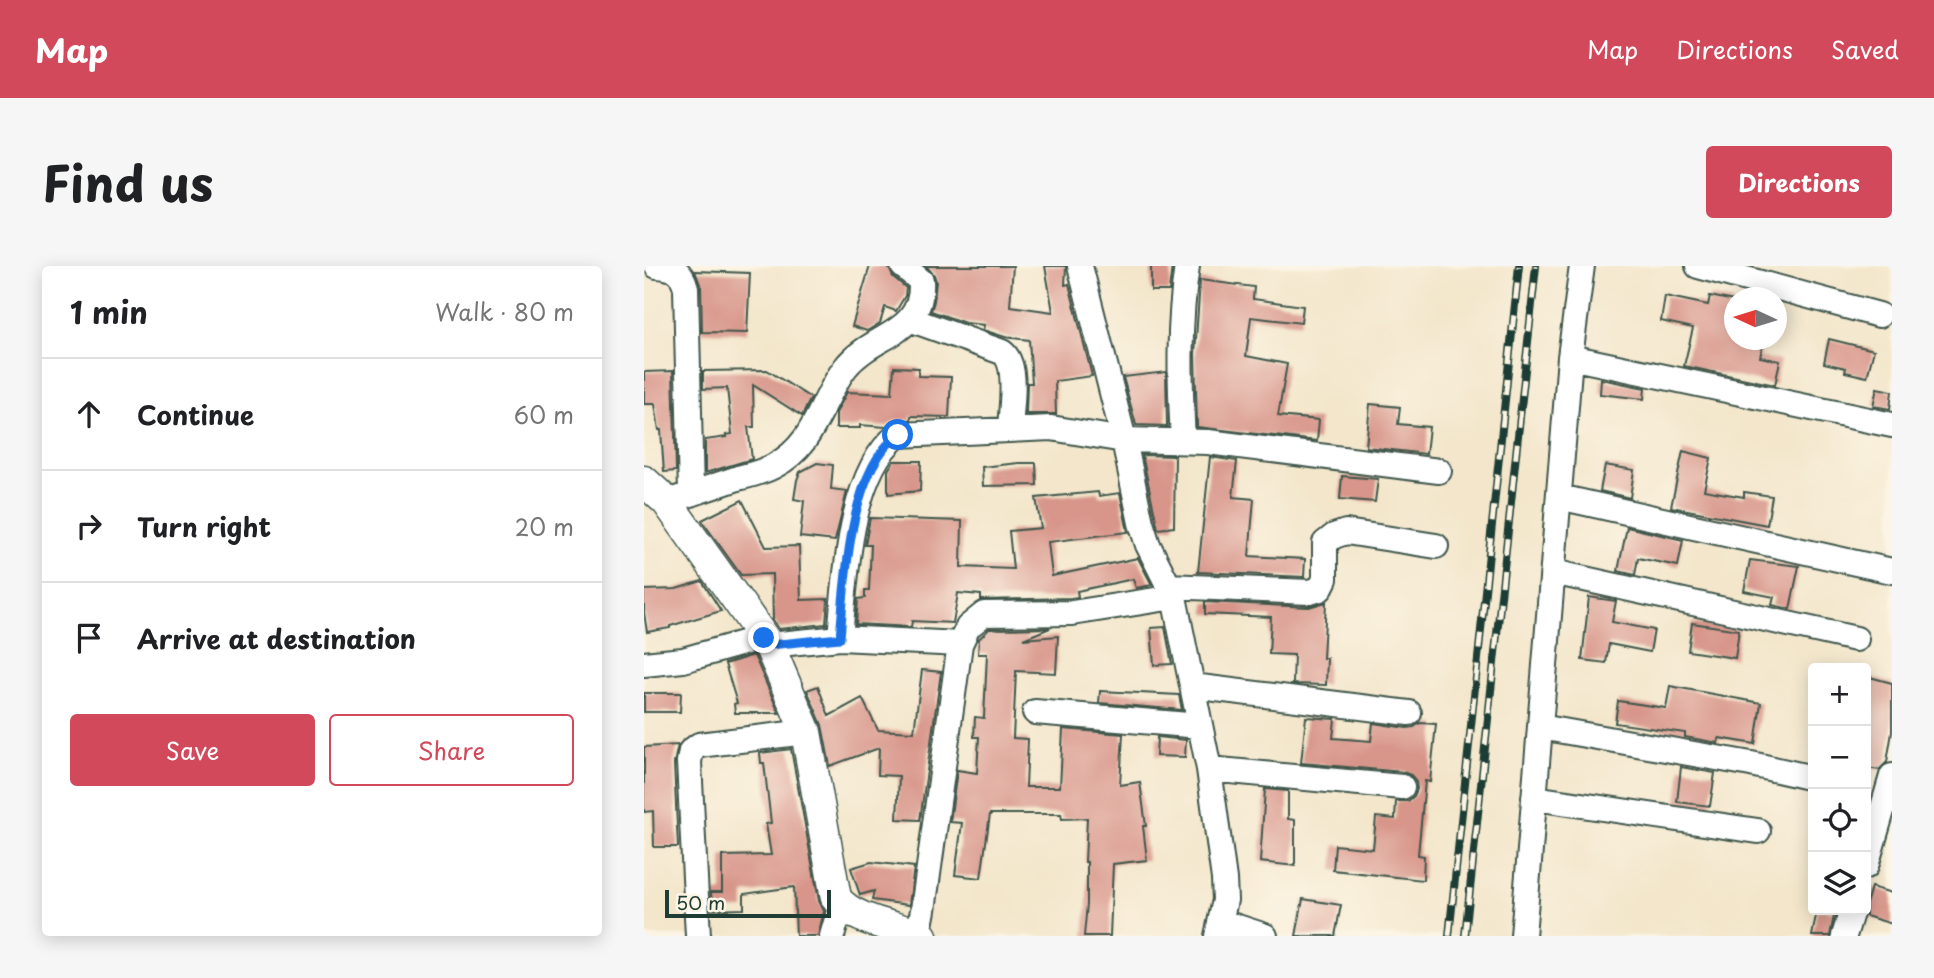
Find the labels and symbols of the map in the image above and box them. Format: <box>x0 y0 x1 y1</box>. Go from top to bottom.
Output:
north arrow <box>1724 287 1787 350</box>
route start <box>882 419 913 450</box>
route end <box>748 622 779 653</box>
scale bar <box>665 887 831 919</box>

